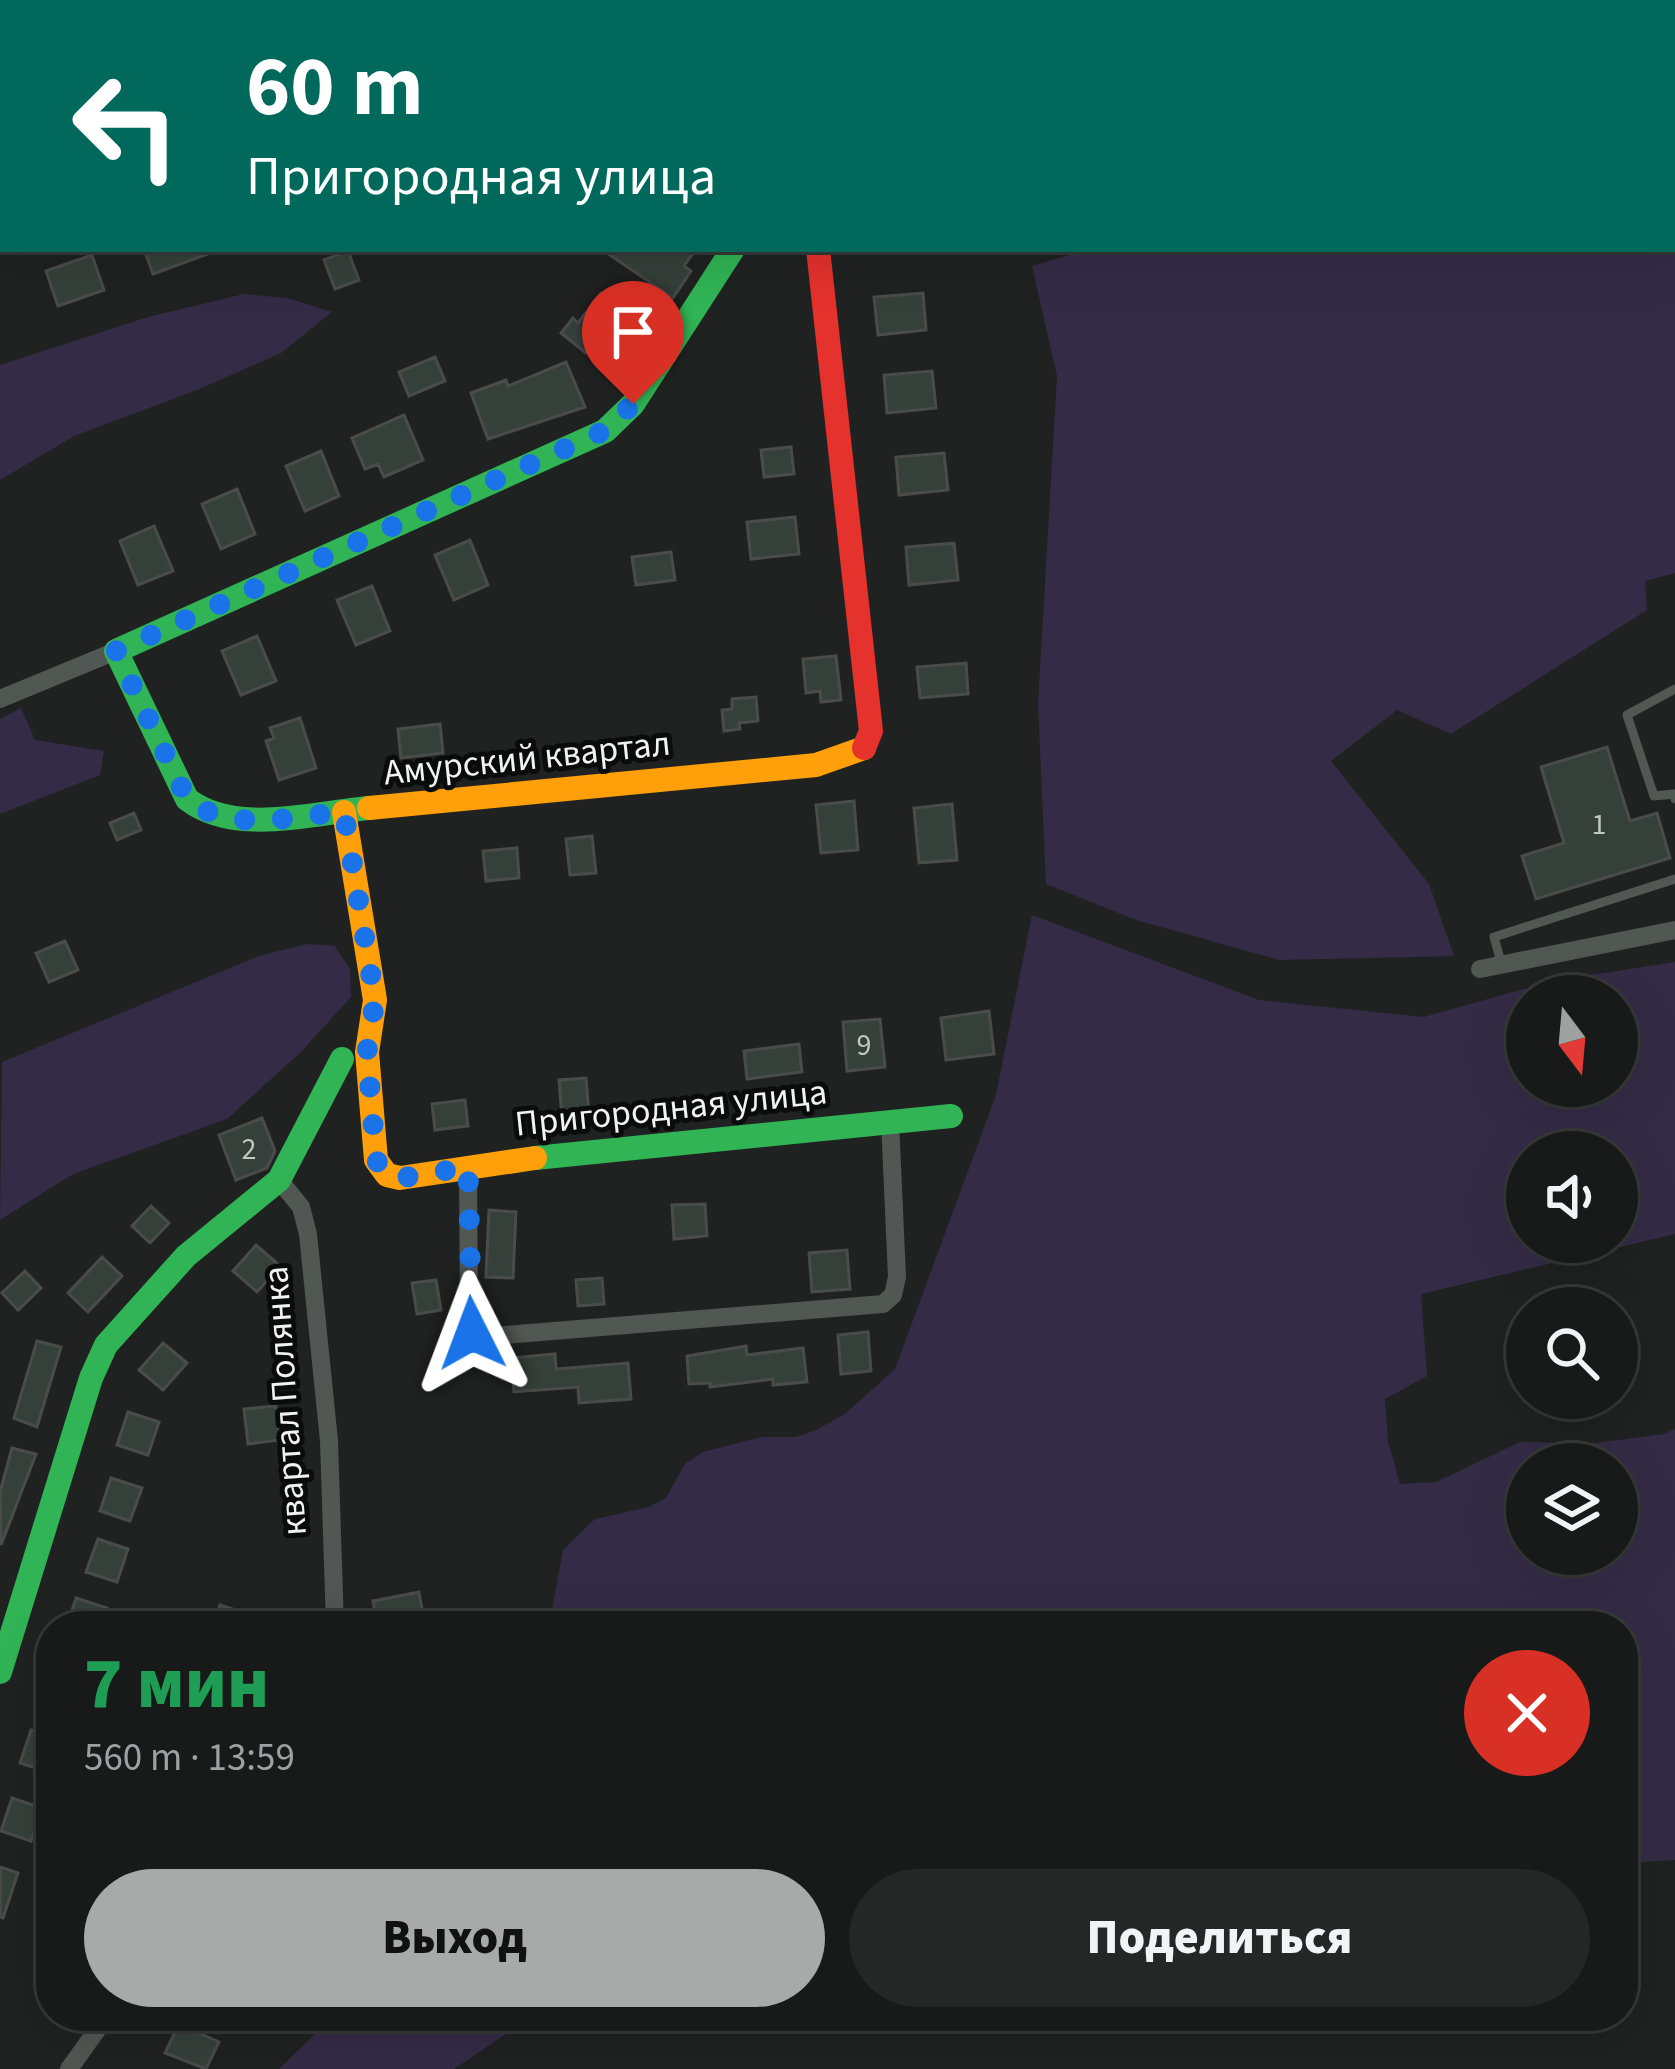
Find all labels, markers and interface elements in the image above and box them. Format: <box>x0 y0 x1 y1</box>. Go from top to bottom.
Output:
text: 60 m <box>246 28 424 148</box>
icon: left <box>48 48 204 204</box>
text: Пригородная улица <box>246 139 716 216</box>
pin <box>582 281 684 404</box>
icon: arrive <box>600 299 666 365</box>
street label: Амурский квартал <box>381 718 673 798</box>
house number: 1 <box>1592 803 1606 846</box>
north arrow <box>1506 975 1638 1107</box>
map controls <box>1506 975 1638 1575</box>
house number: 9 <box>857 1024 871 1067</box>
street label: Пригородная улица <box>512 1066 830 1150</box>
house number: 2 <box>242 1128 256 1171</box>
button: sound <box>1506 1131 1638 1263</box>
street label: квартал Полянка <box>250 1265 320 1537</box>
position arrow <box>409 1270 535 1396</box>
button: search <box>1506 1287 1638 1419</box>
button: layers <box>1506 1443 1638 1575</box>
text: 7 мин <box>84 1633 269 1736</box>
button: close <box>1464 1650 1590 1776</box>
text: 560 m · 13:59 <box>84 1730 295 1786</box>
button: Выход <box>84 1869 825 2007</box>
button: Поделиться <box>849 1869 1590 2007</box>

